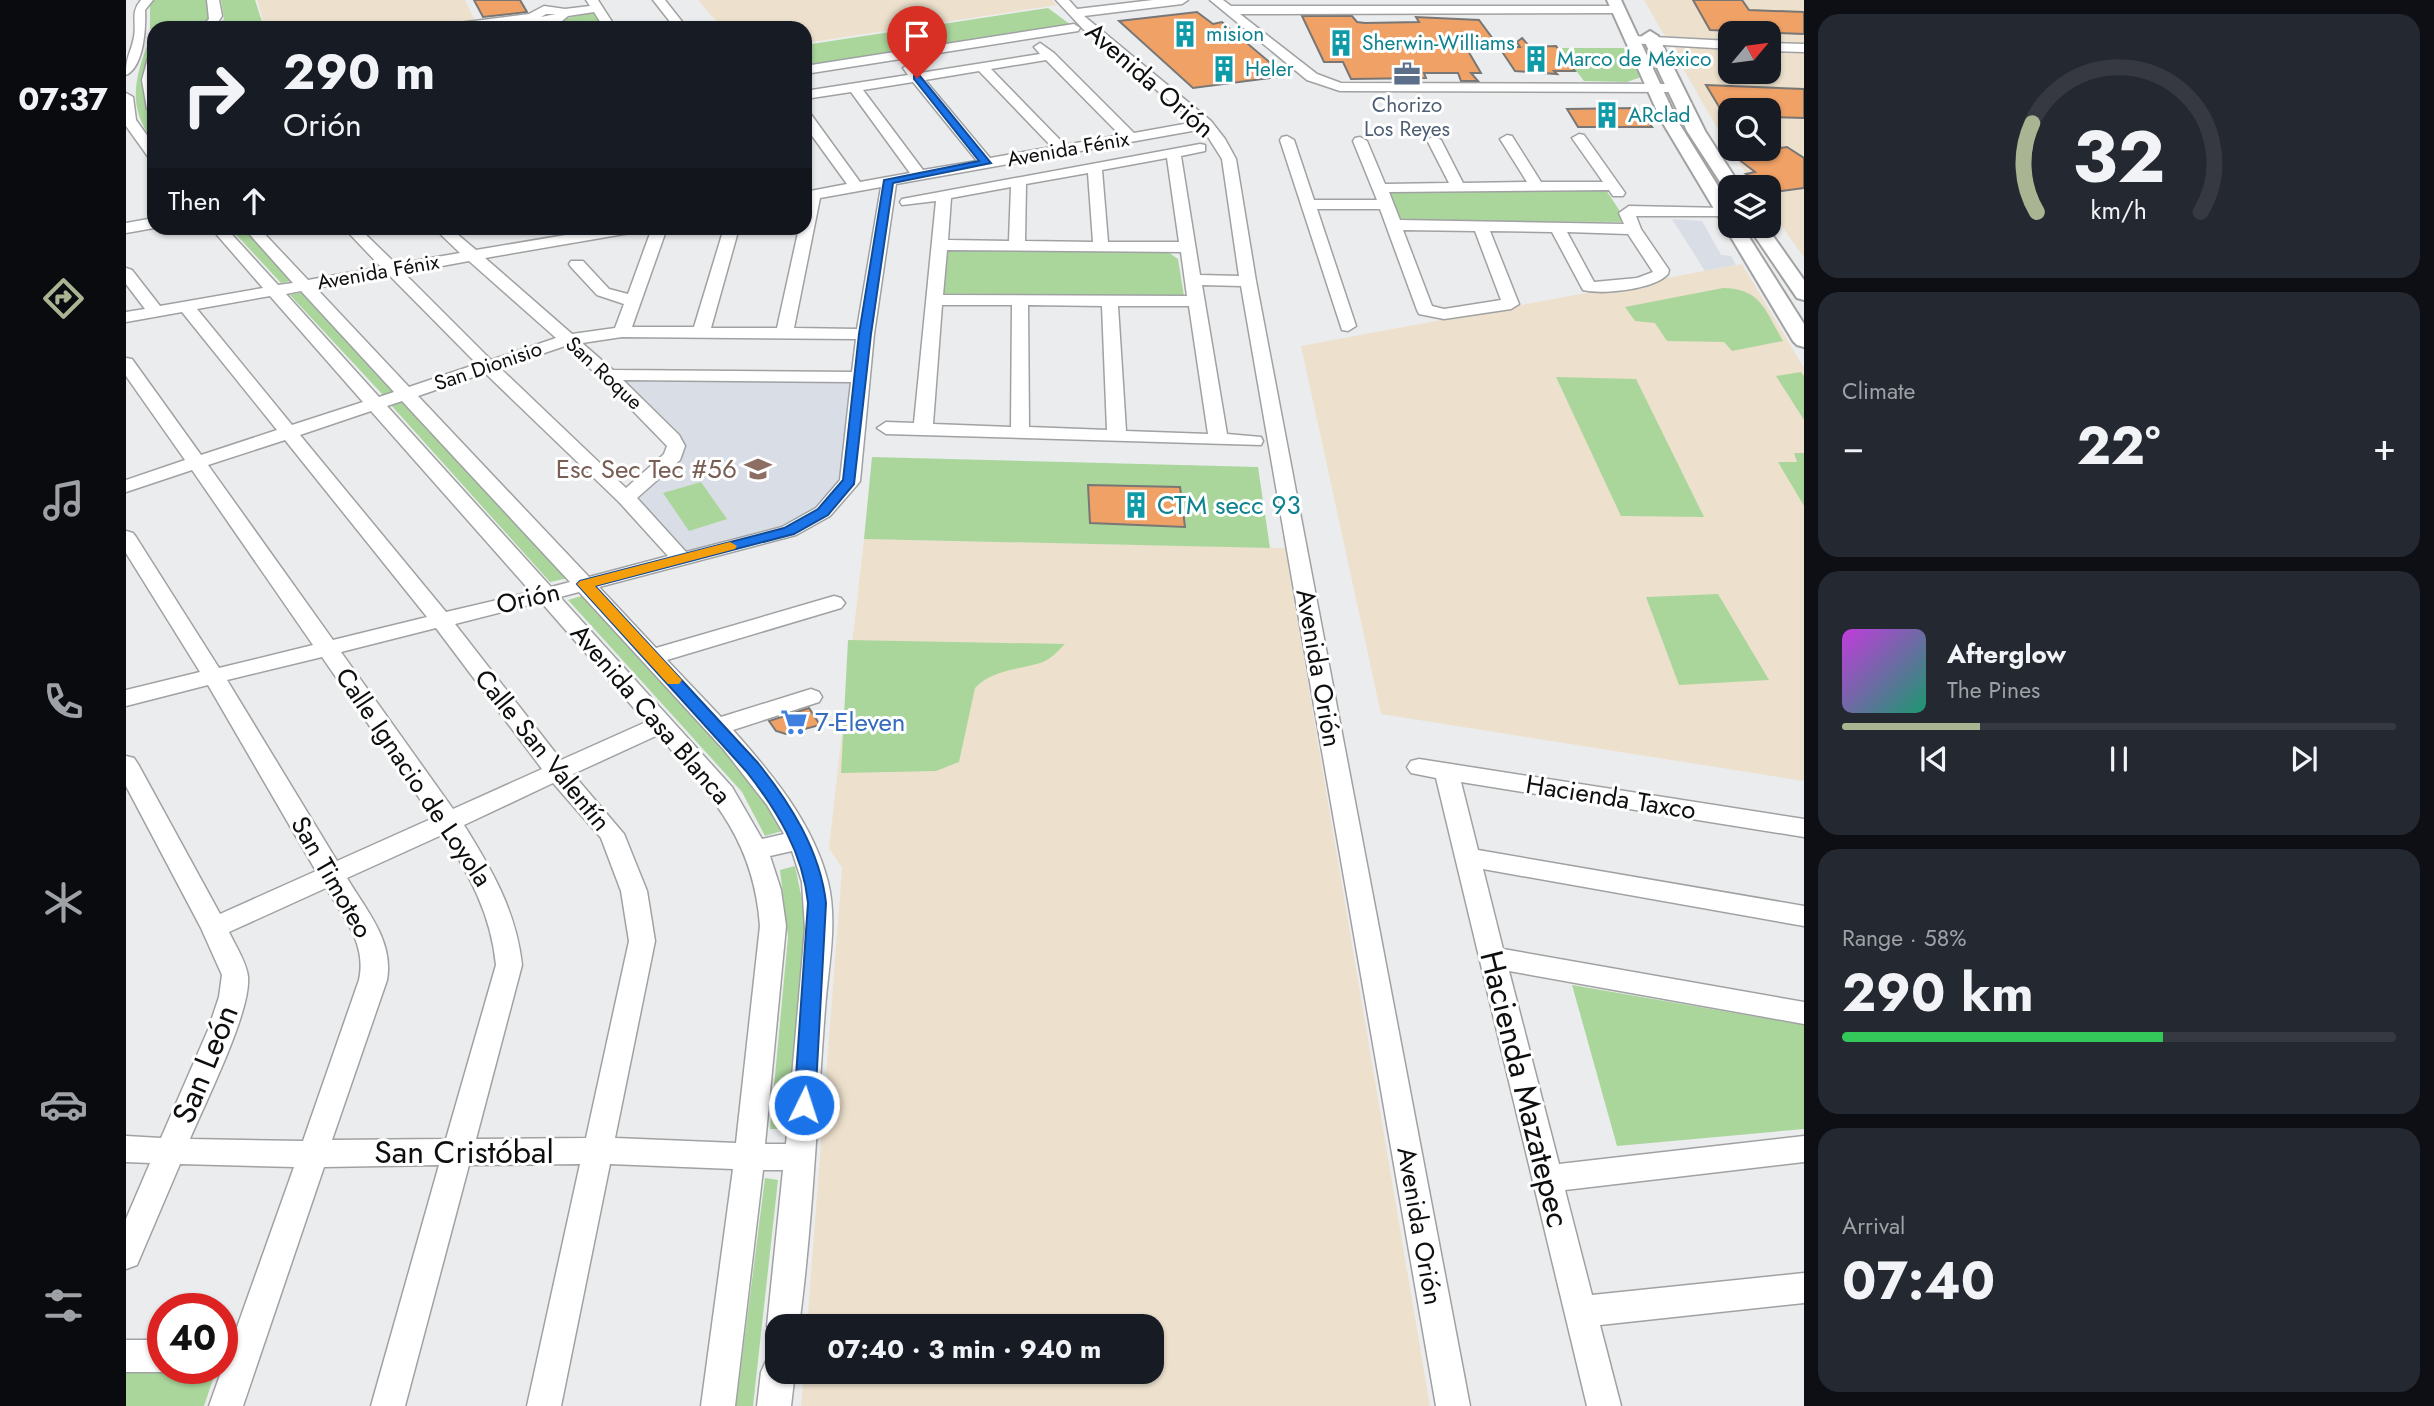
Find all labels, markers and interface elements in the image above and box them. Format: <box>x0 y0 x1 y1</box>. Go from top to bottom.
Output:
pin <box>887 6 947 78</box>
street label: Avenida Orión <box>1077 13 1223 147</box>
icon: arrive <box>898 17 936 55</box>
building icon: mision <box>1170 19 1200 49</box>
place label: mision <box>1206 19 1264 49</box>
north arrow <box>1718 21 1782 84</box>
map controls <box>1718 21 1781 238</box>
building icon: Sherwin-Williams <box>1326 28 1356 58</box>
place label: Sherwin-Williams <box>1362 28 1515 58</box>
text: 290 m <box>283 37 435 107</box>
building icon: Marco de México <box>1521 44 1551 74</box>
place label: Marco de México <box>1557 44 1712 74</box>
icon: right <box>168 49 259 140</box>
building icon: Heler <box>1209 54 1239 84</box>
place label: Heler <box>1245 54 1294 84</box>
office icon: Chorizo Los Reyes <box>1392 59 1422 89</box>
text: 07:37 <box>18 76 108 122</box>
place label: Chorizo Los Reyes <box>1364 90 1450 144</box>
button: search <box>1718 98 1781 161</box>
building icon: ARclad <box>1592 100 1622 130</box>
place label: ARclad <box>1628 100 1691 130</box>
text: Orión <box>283 102 362 148</box>
text: 32 <box>2073 105 2165 210</box>
street label: Avenida Fénix <box>1005 123 1132 174</box>
button: layers <box>1718 175 1781 238</box>
text: Then <box>168 182 221 220</box>
icon: ahead <box>235 182 273 220</box>
text: km/h <box>2091 192 2147 228</box>
street label: Avenida Fénix <box>315 246 442 297</box>
icon: directions <box>39 274 88 323</box>
street label: San Roque <box>559 329 649 417</box>
street label: San Dionisio <box>430 334 546 398</box>
text: Climate <box>1842 374 1915 408</box>
text: 22° <box>2077 408 2160 484</box>
text: − <box>1842 419 1864 474</box>
text: + <box>2373 419 2396 474</box>
place label: Esc Sec Tec #56 <box>556 450 737 488</box>
school or university icon: Esc Sec Tec #56 <box>743 454 773 484</box>
icon: music <box>39 476 88 525</box>
place label: CTM secc 93 <box>1157 486 1301 524</box>
building icon: CTM secc 93 <box>1121 490 1151 520</box>
street label: Orión <box>493 572 563 624</box>
street label: Avenida Orión <box>1286 586 1352 750</box>
street label: Avenida Casa Blanca <box>562 615 740 813</box>
text: Afterglow <box>1947 635 2066 673</box>
street label: Calle Ignacio de Loyola <box>326 660 502 894</box>
street label: Calle San Valentín <box>466 661 620 839</box>
text: The Pines <box>1947 673 2040 707</box>
icon: phone <box>39 677 88 726</box>
place label: 7-Eleven <box>815 703 905 741</box>
supermarket icon: 7-Eleven <box>779 707 809 737</box>
icon: previous <box>1915 740 1953 778</box>
icon: pause <box>2100 740 2138 778</box>
icon: next <box>2285 740 2323 778</box>
street label: Hacienda Taxco <box>1523 765 1699 829</box>
street label: San Timoteo <box>282 809 382 945</box>
icon: climate <box>39 878 88 927</box>
text: Range · 58% <box>1842 921 1966 955</box>
street label: Hacienda Mazatepec <box>1468 946 1582 1232</box>
text: 290 km <box>1842 955 2034 1031</box>
street label: San León <box>160 998 250 1130</box>
position arrow <box>767 1068 841 1142</box>
icon: car <box>39 1080 88 1129</box>
street label: San Cristóbal <box>374 1129 554 1175</box>
street label: Avenida Orión <box>1387 1144 1453 1308</box>
text: Arrival <box>1842 1209 1905 1243</box>
text: 07:40 <box>1842 1243 1995 1319</box>
icon: filters <box>39 1281 88 1330</box>
speed limit sign: 40 <box>147 1293 238 1384</box>
text: 07:40 · 3 min · 940 m <box>828 1330 1101 1368</box>

